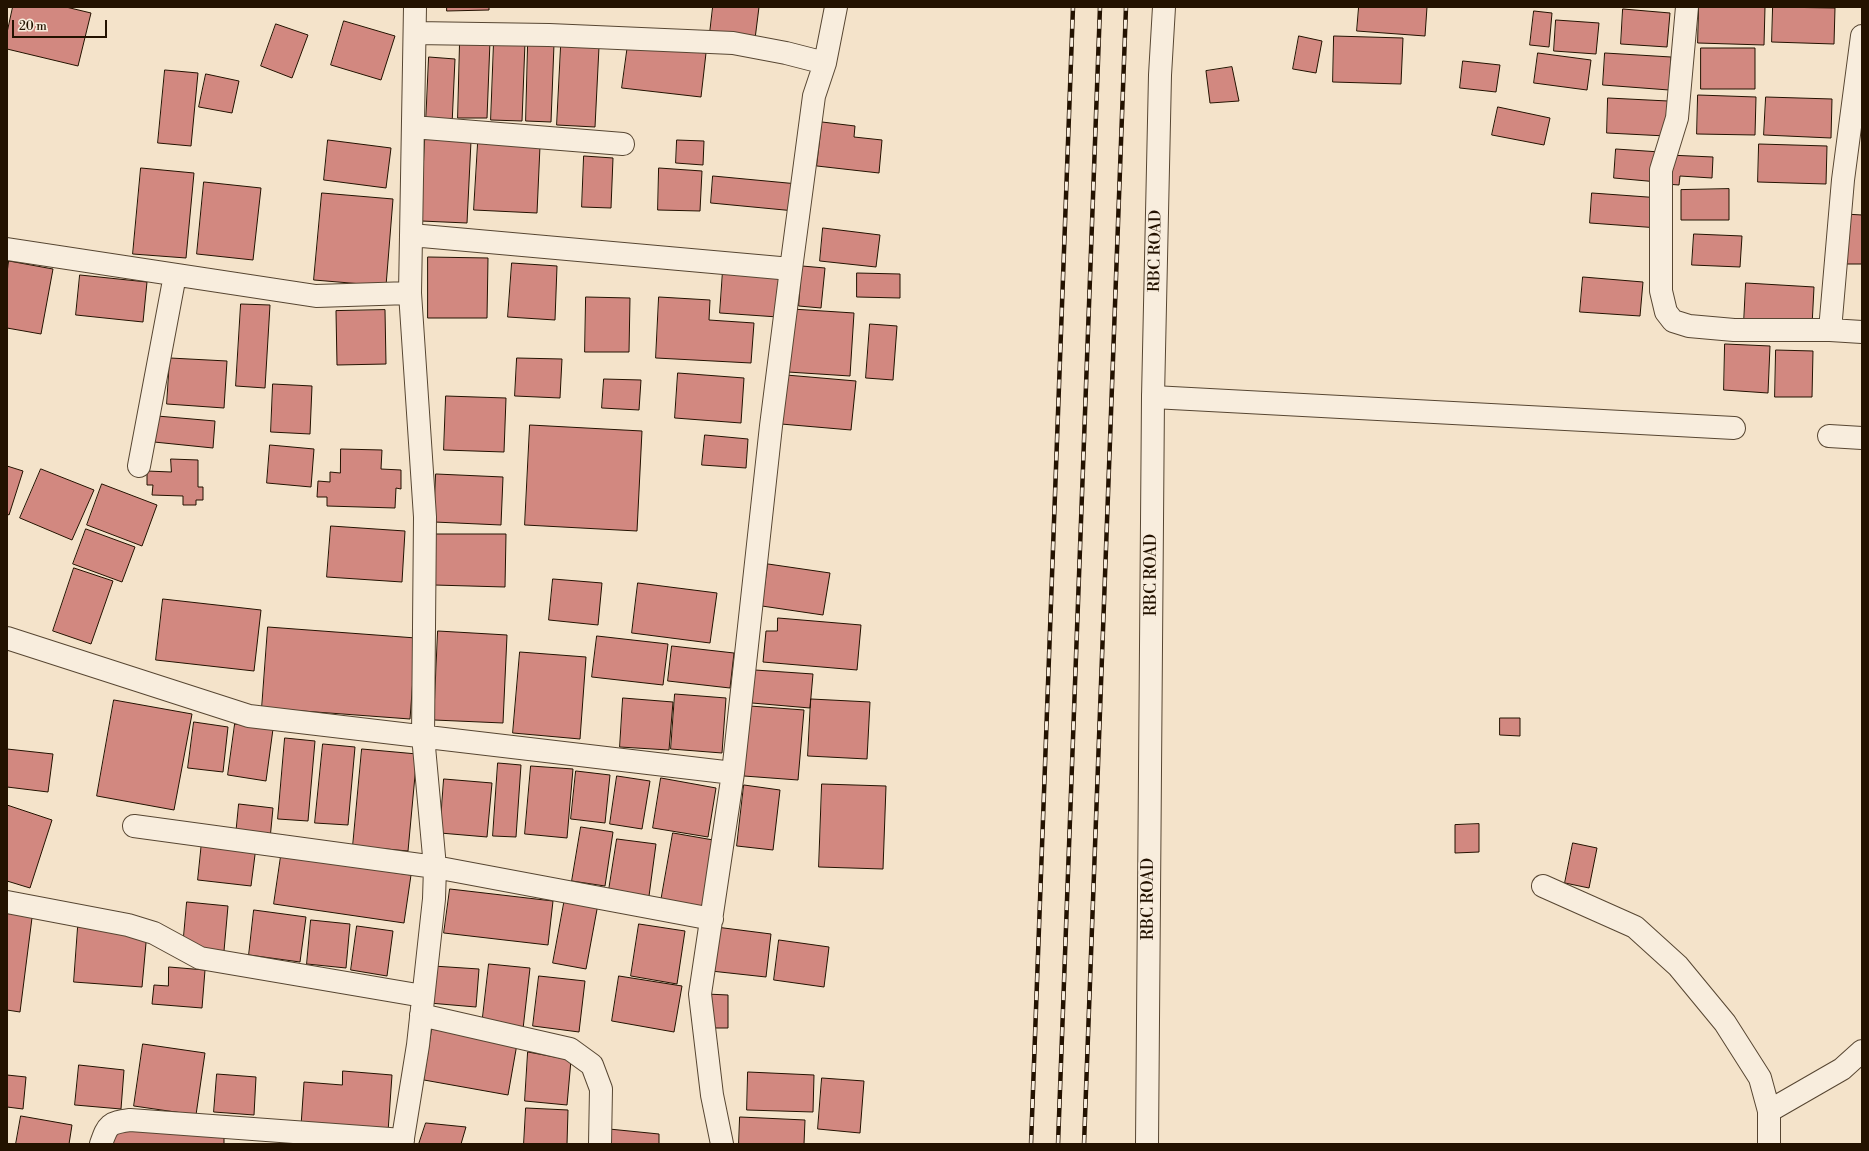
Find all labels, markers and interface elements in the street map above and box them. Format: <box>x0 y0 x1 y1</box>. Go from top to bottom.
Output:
scale bar <box>14 12 109 38</box>
text: 20 m <box>19 19 47 34</box>
street label: RBC ROAD <box>1146 210 1166 292</box>
street label: RBC ROAD <box>1142 534 1162 616</box>
street label: RBC ROAD <box>1139 858 1159 940</box>

